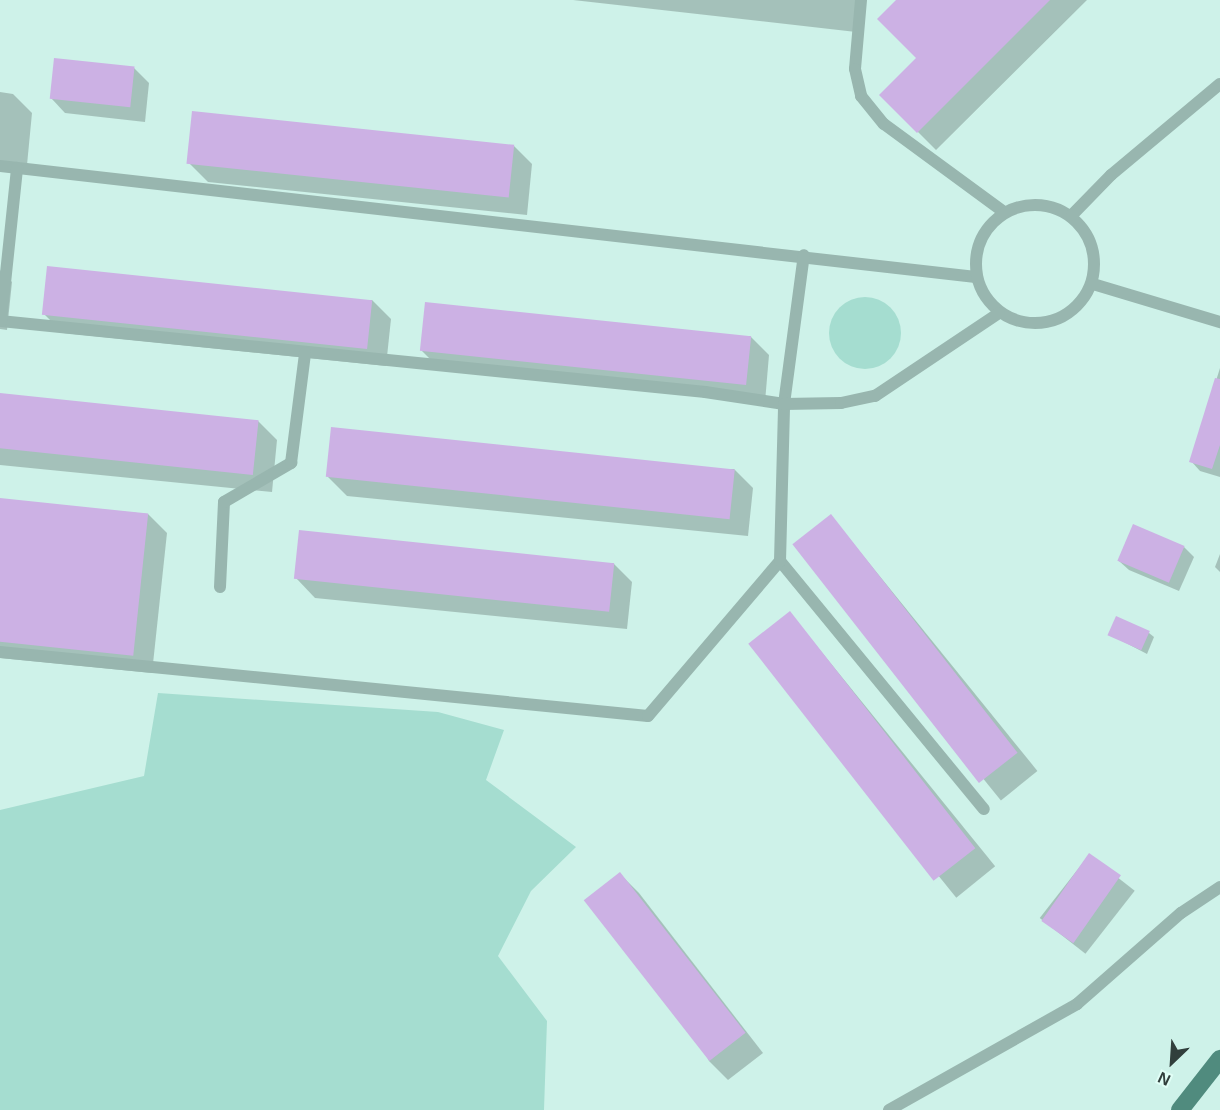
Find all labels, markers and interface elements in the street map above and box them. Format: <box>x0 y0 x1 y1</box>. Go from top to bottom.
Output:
north arrow <box>1142 1032 1202 1092</box>
text: N <box>1155 1069 1173 1089</box>

